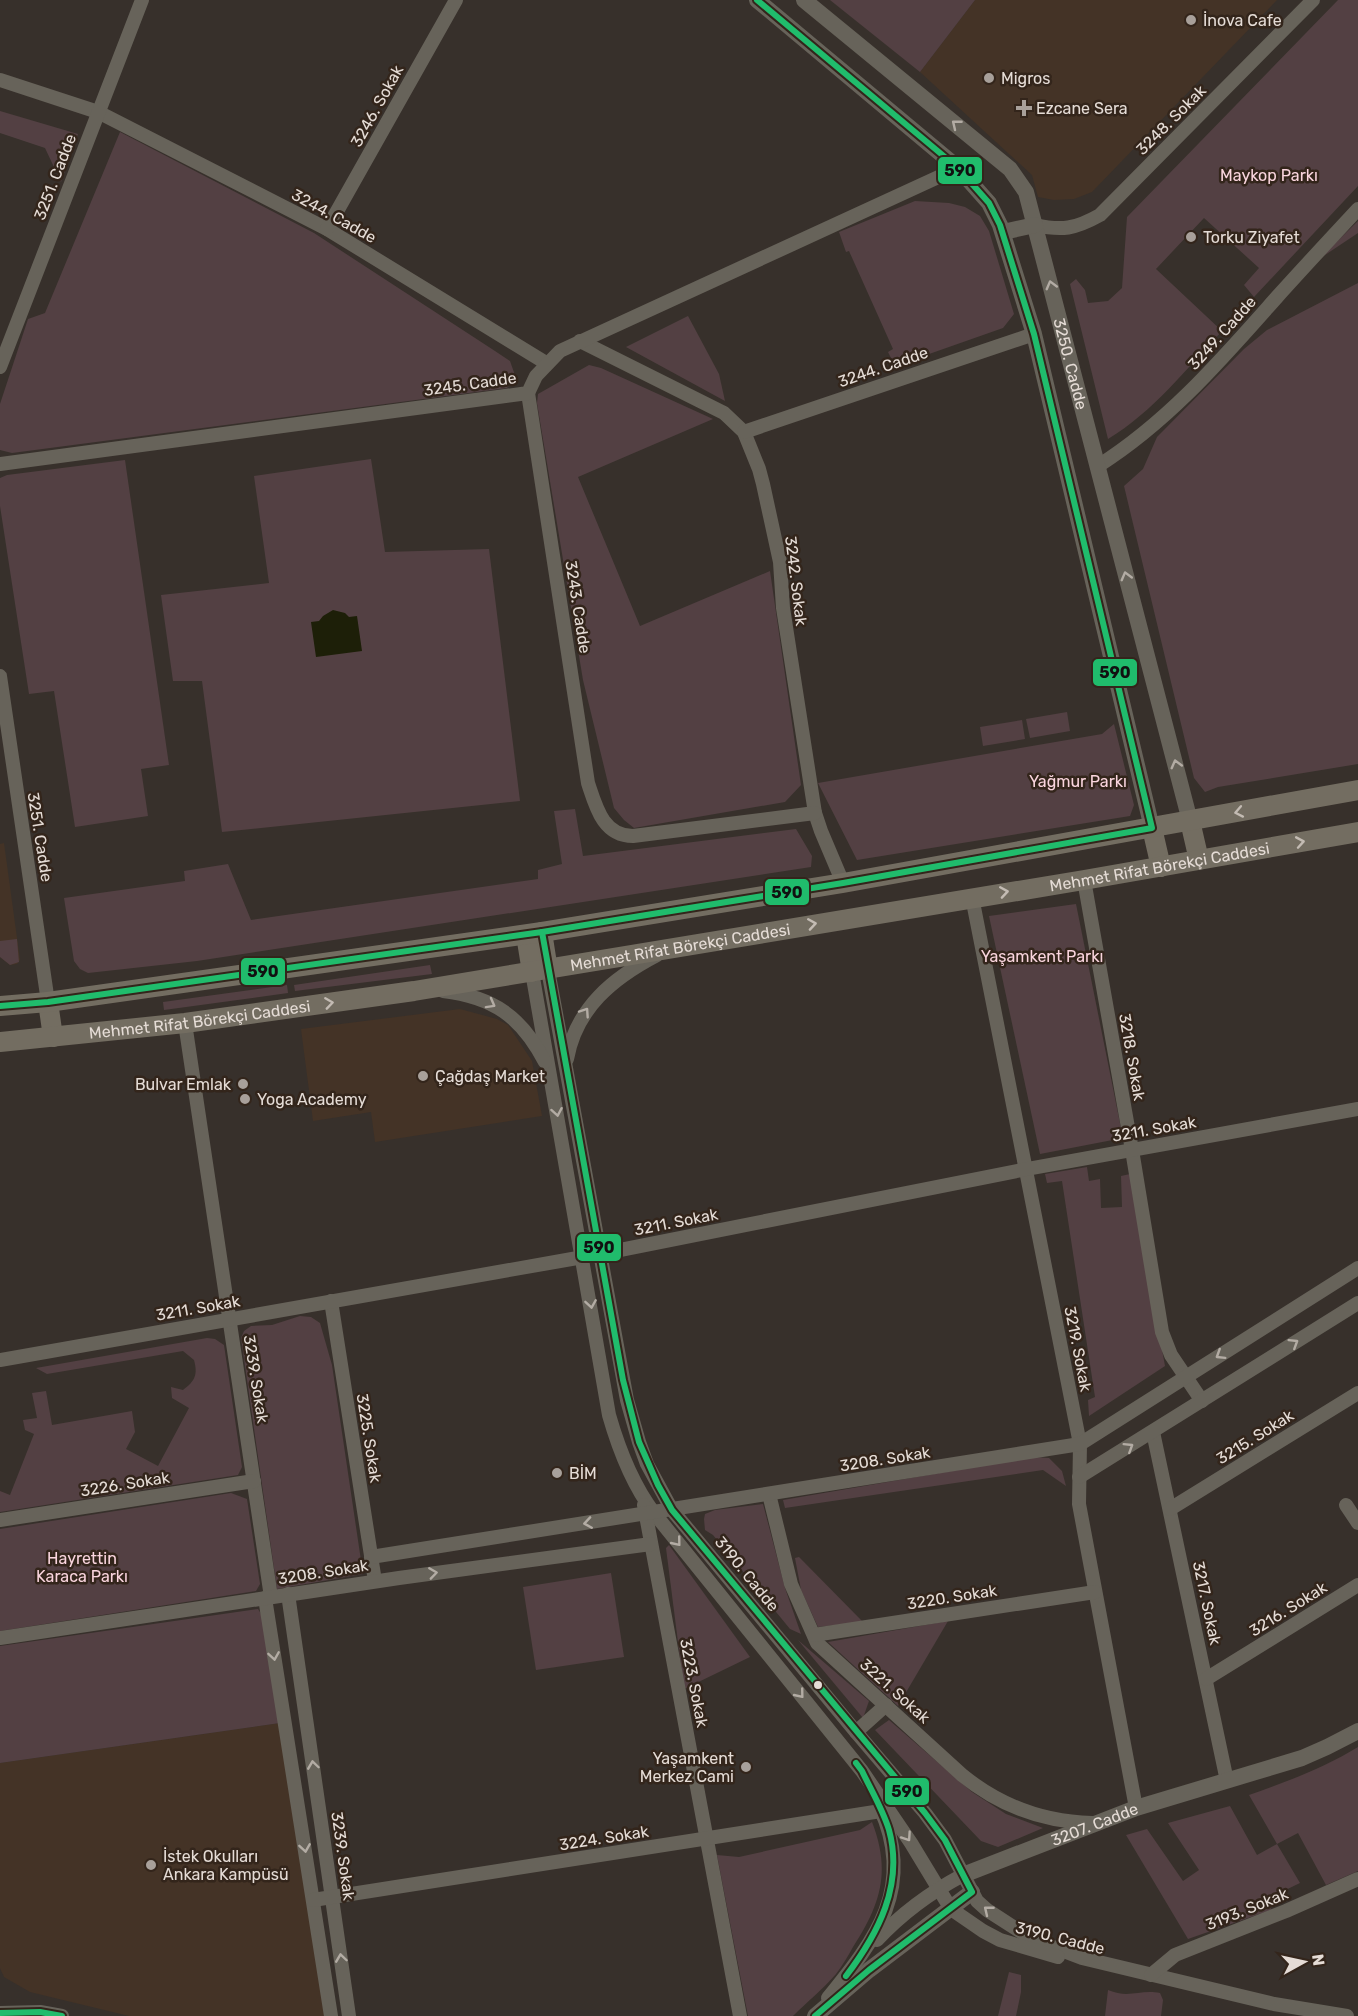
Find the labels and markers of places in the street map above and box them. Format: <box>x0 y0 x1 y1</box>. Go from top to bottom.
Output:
place label: İnova Cafe <box>1203 11 1282 30</box>
marker: İnova Cafe <box>1184 13 1198 27</box>
place label: Migros <box>1001 69 1050 88</box>
marker: Migros <box>982 71 996 85</box>
place label: Ezcane Sera <box>1036 99 1128 118</box>
marker: Ezcane Sera <box>1017 101 1031 115</box>
place label: Torku Ziyafet <box>1203 228 1300 247</box>
marker: Torku Ziyafet <box>1184 230 1198 244</box>
place label: Çağdaş Market <box>435 1067 545 1086</box>
marker: Çağdaş Market <box>416 1069 430 1083</box>
place label: Bulvar Emlak <box>135 1075 232 1094</box>
marker: Bulvar Emlak <box>236 1077 250 1091</box>
place label: Yoga Academy <box>257 1090 367 1109</box>
marker: Yoga Academy <box>238 1092 252 1106</box>
place label: BİM <box>569 1464 597 1483</box>
marker: BİM <box>550 1466 564 1480</box>
unlabelled marker <box>812 1679 824 1691</box>
place label: Yaşamkent Merkez Cami <box>640 1749 734 1786</box>
marker: Yaşamkent Merkez Cami <box>739 1760 753 1774</box>
place label: İstek Okulları Ankara Kampüsü <box>163 1847 289 1884</box>
marker: İstek Okulları Ankara Kampüsü <box>144 1858 158 1872</box>

